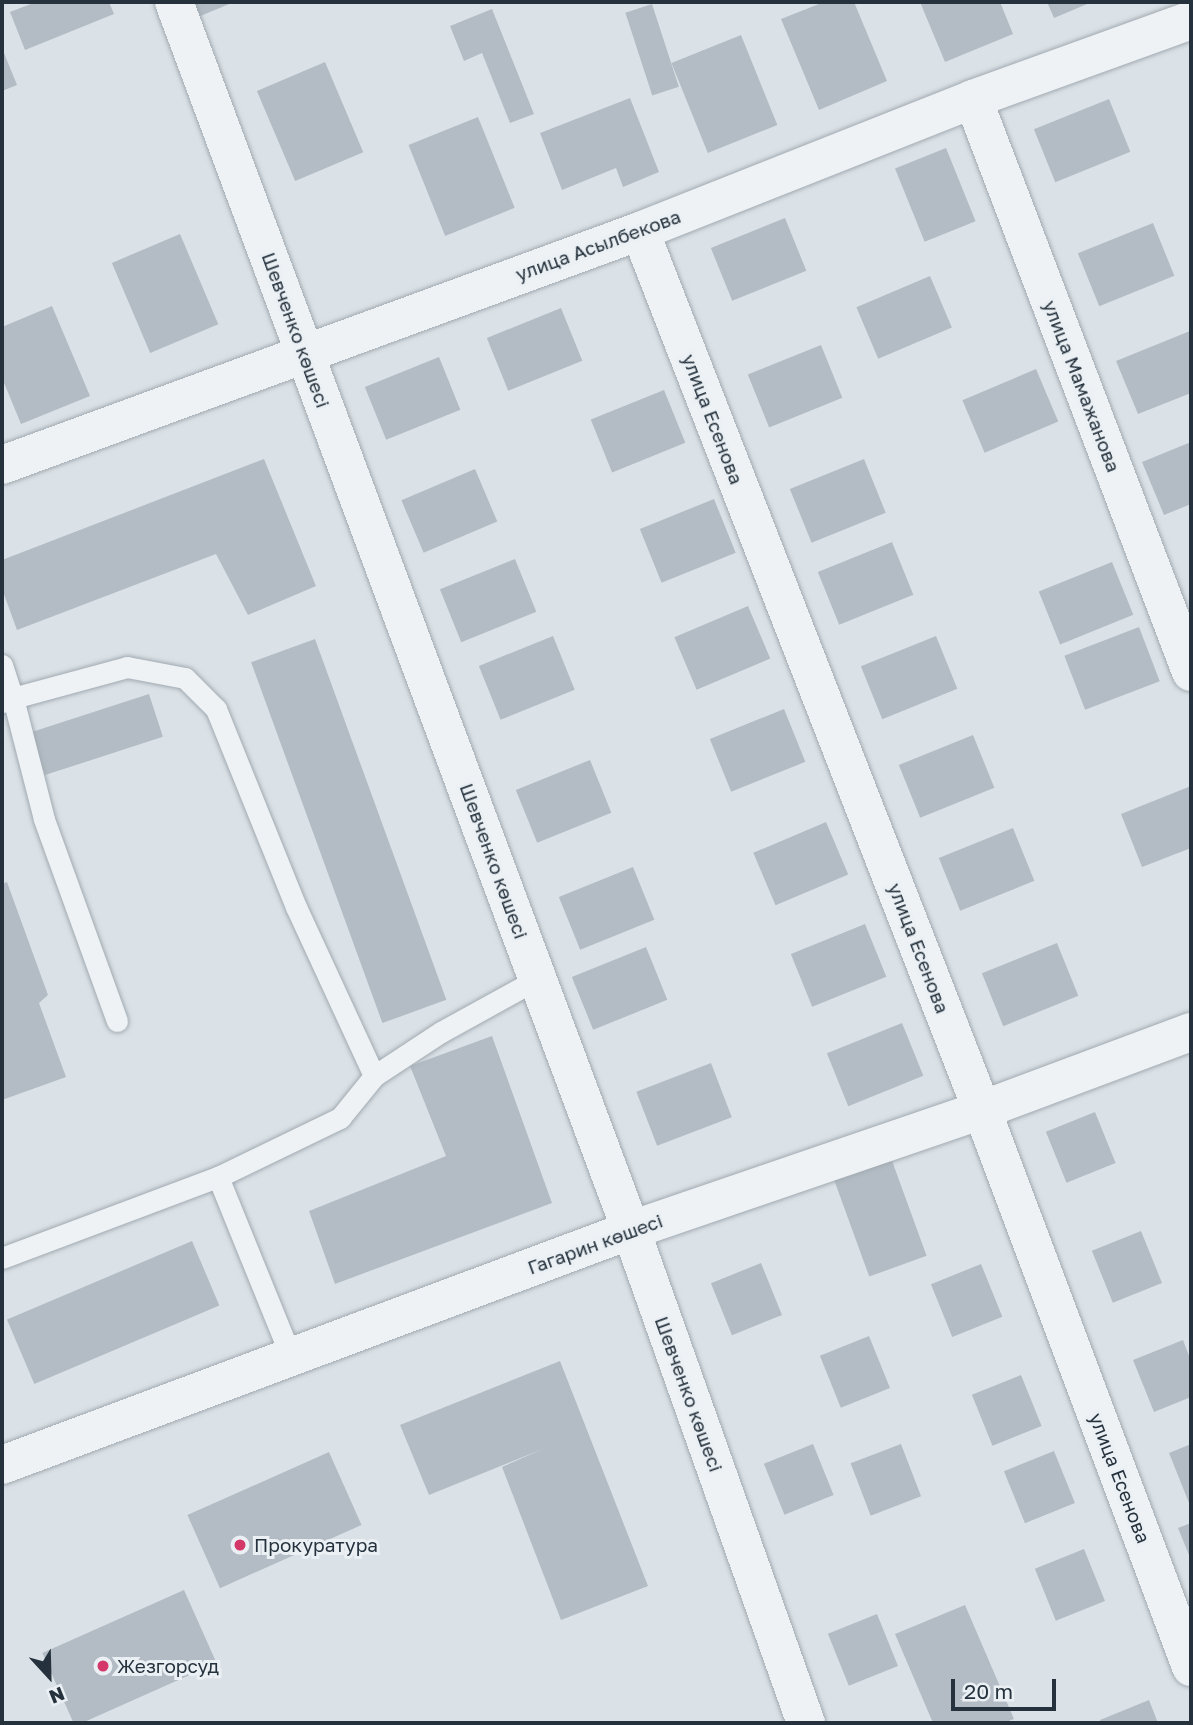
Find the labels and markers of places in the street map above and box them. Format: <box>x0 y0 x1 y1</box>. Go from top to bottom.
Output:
place label: Прокуратура <box>254 1534 378 1556</box>
marker: Прокуратура <box>232 1537 248 1553</box>
place label: Жезгорсуд <box>117 1655 219 1677</box>
marker: Жезгорсуд <box>95 1658 111 1674</box>

